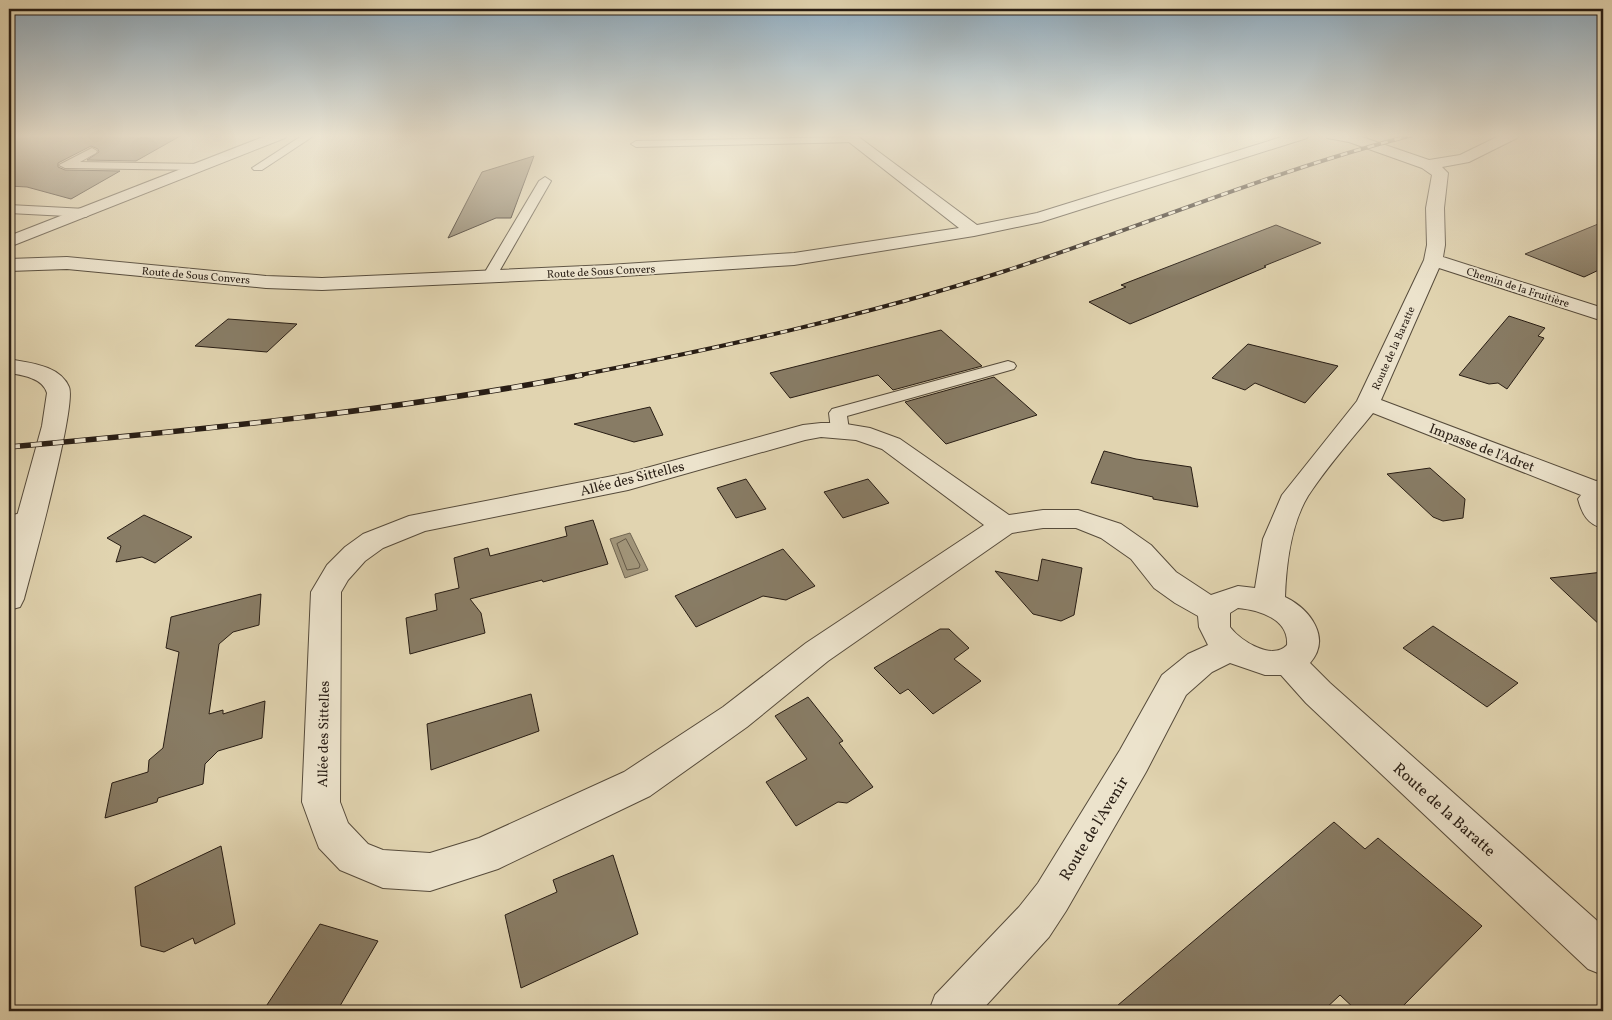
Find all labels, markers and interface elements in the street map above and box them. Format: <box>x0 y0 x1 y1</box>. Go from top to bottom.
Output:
street label: Route de Sous Convers <box>546 262 656 283</box>
street label: Route de Sous Convers <box>141 264 251 289</box>
street label: Chemin de la Fruitière <box>1464 265 1571 312</box>
street label: Route de la Baratte <box>1369 304 1420 393</box>
street label: Impasse de l'Adret <box>1426 420 1537 477</box>
street label: Allée des Sittelles <box>578 457 686 502</box>
street label: Allée des Sittelles <box>314 680 335 788</box>
street label: Route de la Baratte <box>1388 758 1500 862</box>
street label: Route de l'Avenir <box>1055 773 1135 885</box>

